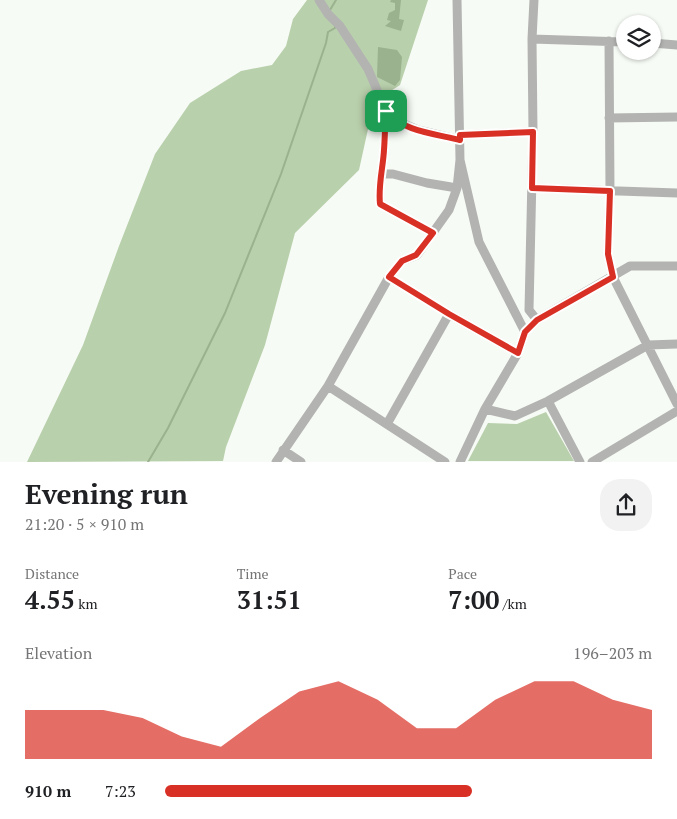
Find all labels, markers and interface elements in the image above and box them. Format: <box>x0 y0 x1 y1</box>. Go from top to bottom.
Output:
map controls <box>616 15 661 60</box>
button: layers <box>616 15 661 60</box>
pin <box>365 90 407 132</box>
icon: arrive <box>372 97 400 125</box>
text: Evening run <box>25 475 188 512</box>
button: share <box>600 479 652 531</box>
text: 21:20 · 5 × 910 m <box>25 513 144 535</box>
text: Distance <box>25 564 79 583</box>
text: Time <box>237 564 269 583</box>
text: Pace <box>448 564 477 583</box>
text: 4.55 <box>25 583 75 616</box>
text: 31:51 <box>237 583 302 616</box>
text: 7:00 <box>448 583 499 616</box>
text: km <box>75 594 98 613</box>
text: /km <box>499 594 527 613</box>
text: Elevation <box>25 642 92 664</box>
text: 196–203 m <box>573 642 652 664</box>
text: 910 m <box>25 780 71 802</box>
text: 7:23 <box>105 780 136 802</box>

